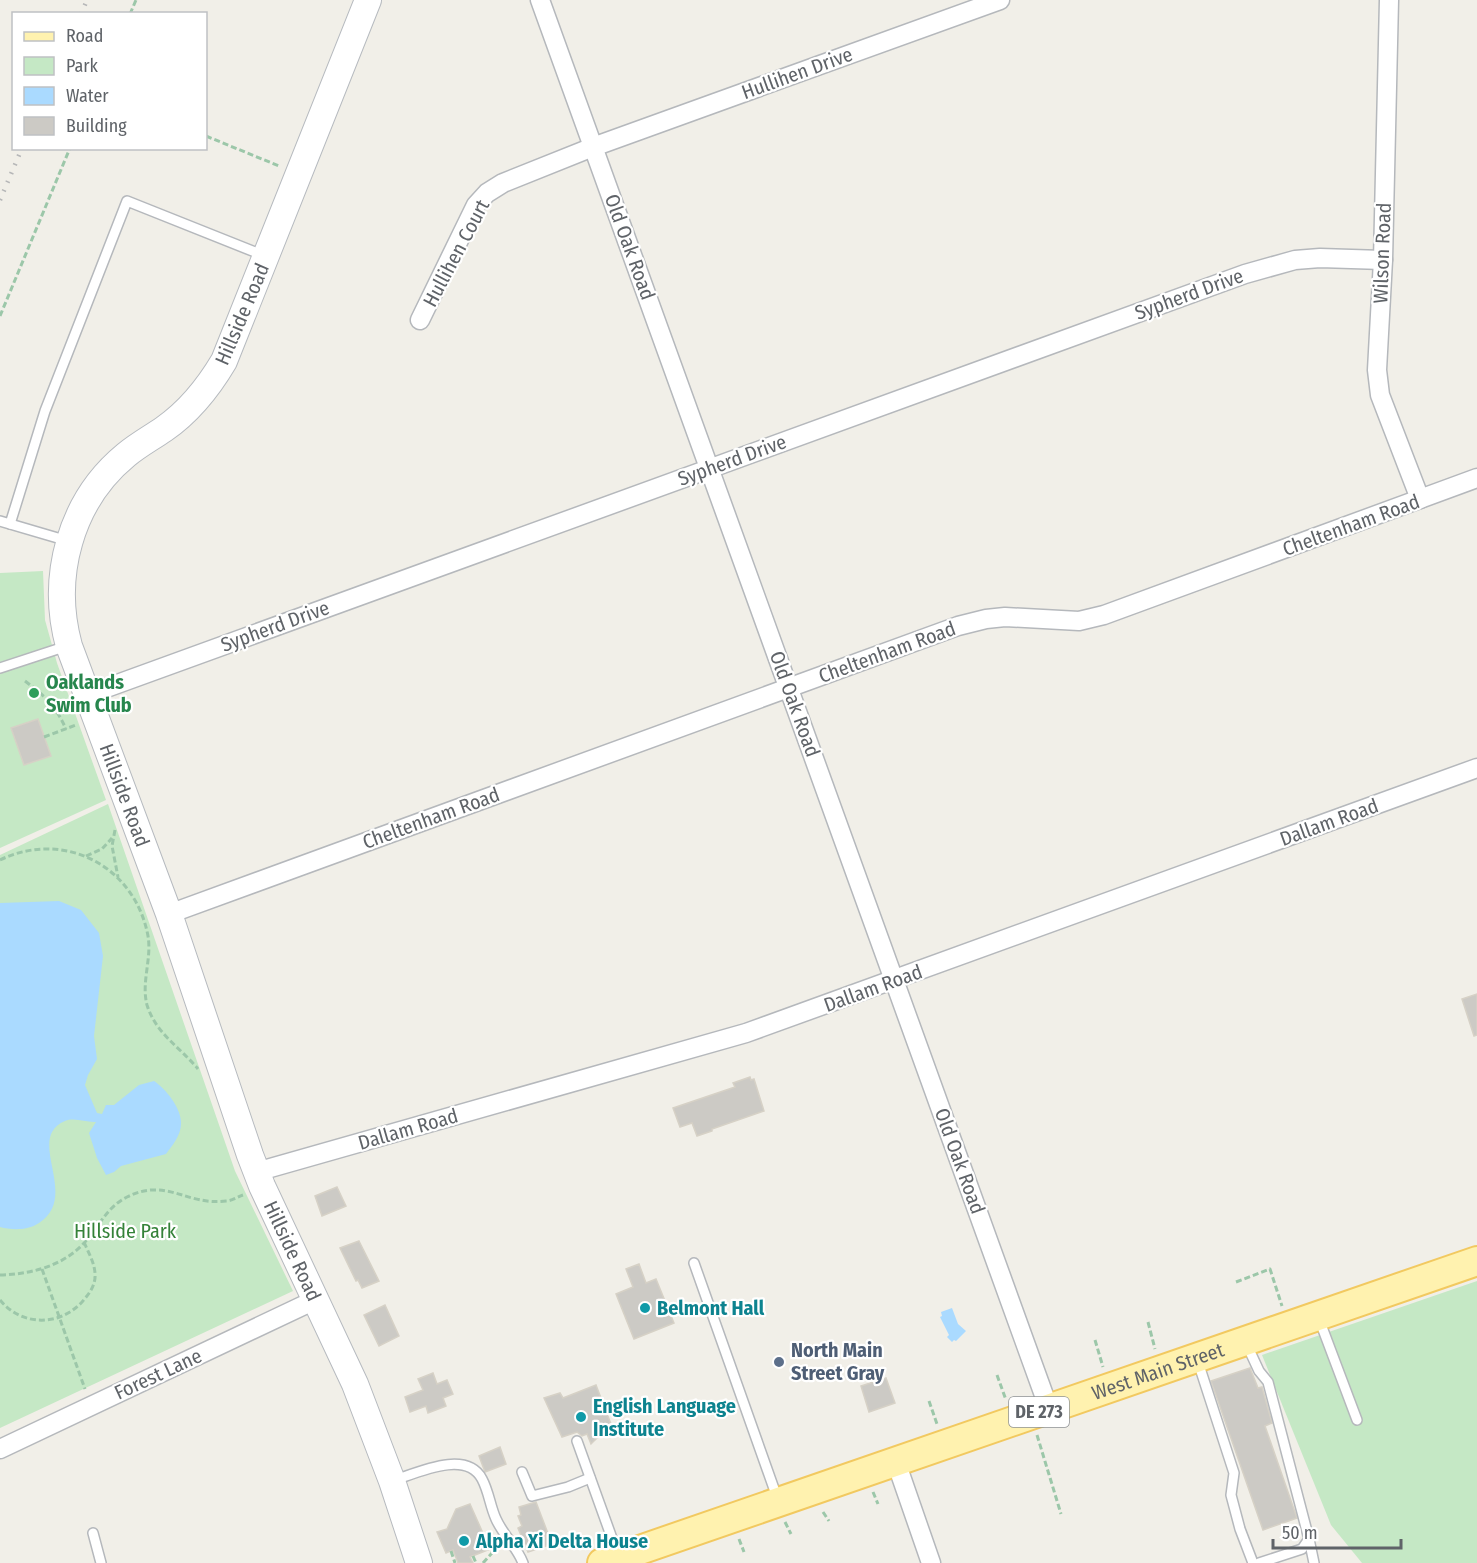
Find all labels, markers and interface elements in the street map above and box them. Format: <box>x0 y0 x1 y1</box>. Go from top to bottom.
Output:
legend <box>12 12 207 150</box>
text: Road <box>66 25 103 47</box>
street label: Hullihen Drive <box>738 42 856 104</box>
text: Park <box>66 55 99 77</box>
text: Water <box>66 85 109 107</box>
text: Building <box>66 115 127 137</box>
street label: Old Oak Road <box>600 191 660 303</box>
street label: Hullihen Court <box>418 195 495 311</box>
street label: Wilson Road <box>1368 202 1396 304</box>
street label: Hillside Road <box>210 260 274 368</box>
street label: Sypherd Drive <box>1131 263 1247 325</box>
street label: Sypherd Drive <box>674 429 790 491</box>
street label: Cheltenham Road <box>1279 489 1423 561</box>
street label: Sypherd Drive <box>217 595 333 657</box>
street label: Cheltenham Road <box>815 616 959 688</box>
street label: Old Oak Road <box>765 648 825 760</box>
place label: Oaklands Swim Club <box>46 670 132 717</box>
marker: Oaklands Swim Club <box>27 686 41 700</box>
street label: Hillside Road <box>95 740 155 850</box>
street label: Cheltenham Road <box>359 782 503 854</box>
street label: Dallam Road <box>1277 793 1381 851</box>
street label: Dallam Road <box>821 959 925 1017</box>
street label: Dallam Road <box>355 1103 461 1155</box>
street label: Old Oak Road <box>930 1105 990 1217</box>
street label: Hillside Road <box>259 1197 326 1305</box>
park label: Hillside Park <box>74 1219 177 1243</box>
place label: Belmont Hall <box>657 1296 765 1320</box>
marker: Belmont Hall <box>638 1301 652 1315</box>
street label: West Main Street <box>1089 1337 1227 1405</box>
place label: North Main Street Gray <box>791 1338 885 1385</box>
street label: Forest Lane <box>111 1343 205 1405</box>
marker: North Main Street Gray <box>772 1355 786 1369</box>
place label: English Language Institute <box>593 1394 736 1441</box>
road number: DE 273 <box>1009 1397 1069 1427</box>
marker: English Language Institute <box>574 1410 588 1424</box>
scale bar <box>1273 1512 1400 1550</box>
text: 50 m <box>1282 1522 1318 1544</box>
place label: Alpha Xi Delta House <box>475 1529 648 1553</box>
marker: Alpha Xi Delta House <box>457 1534 471 1548</box>

